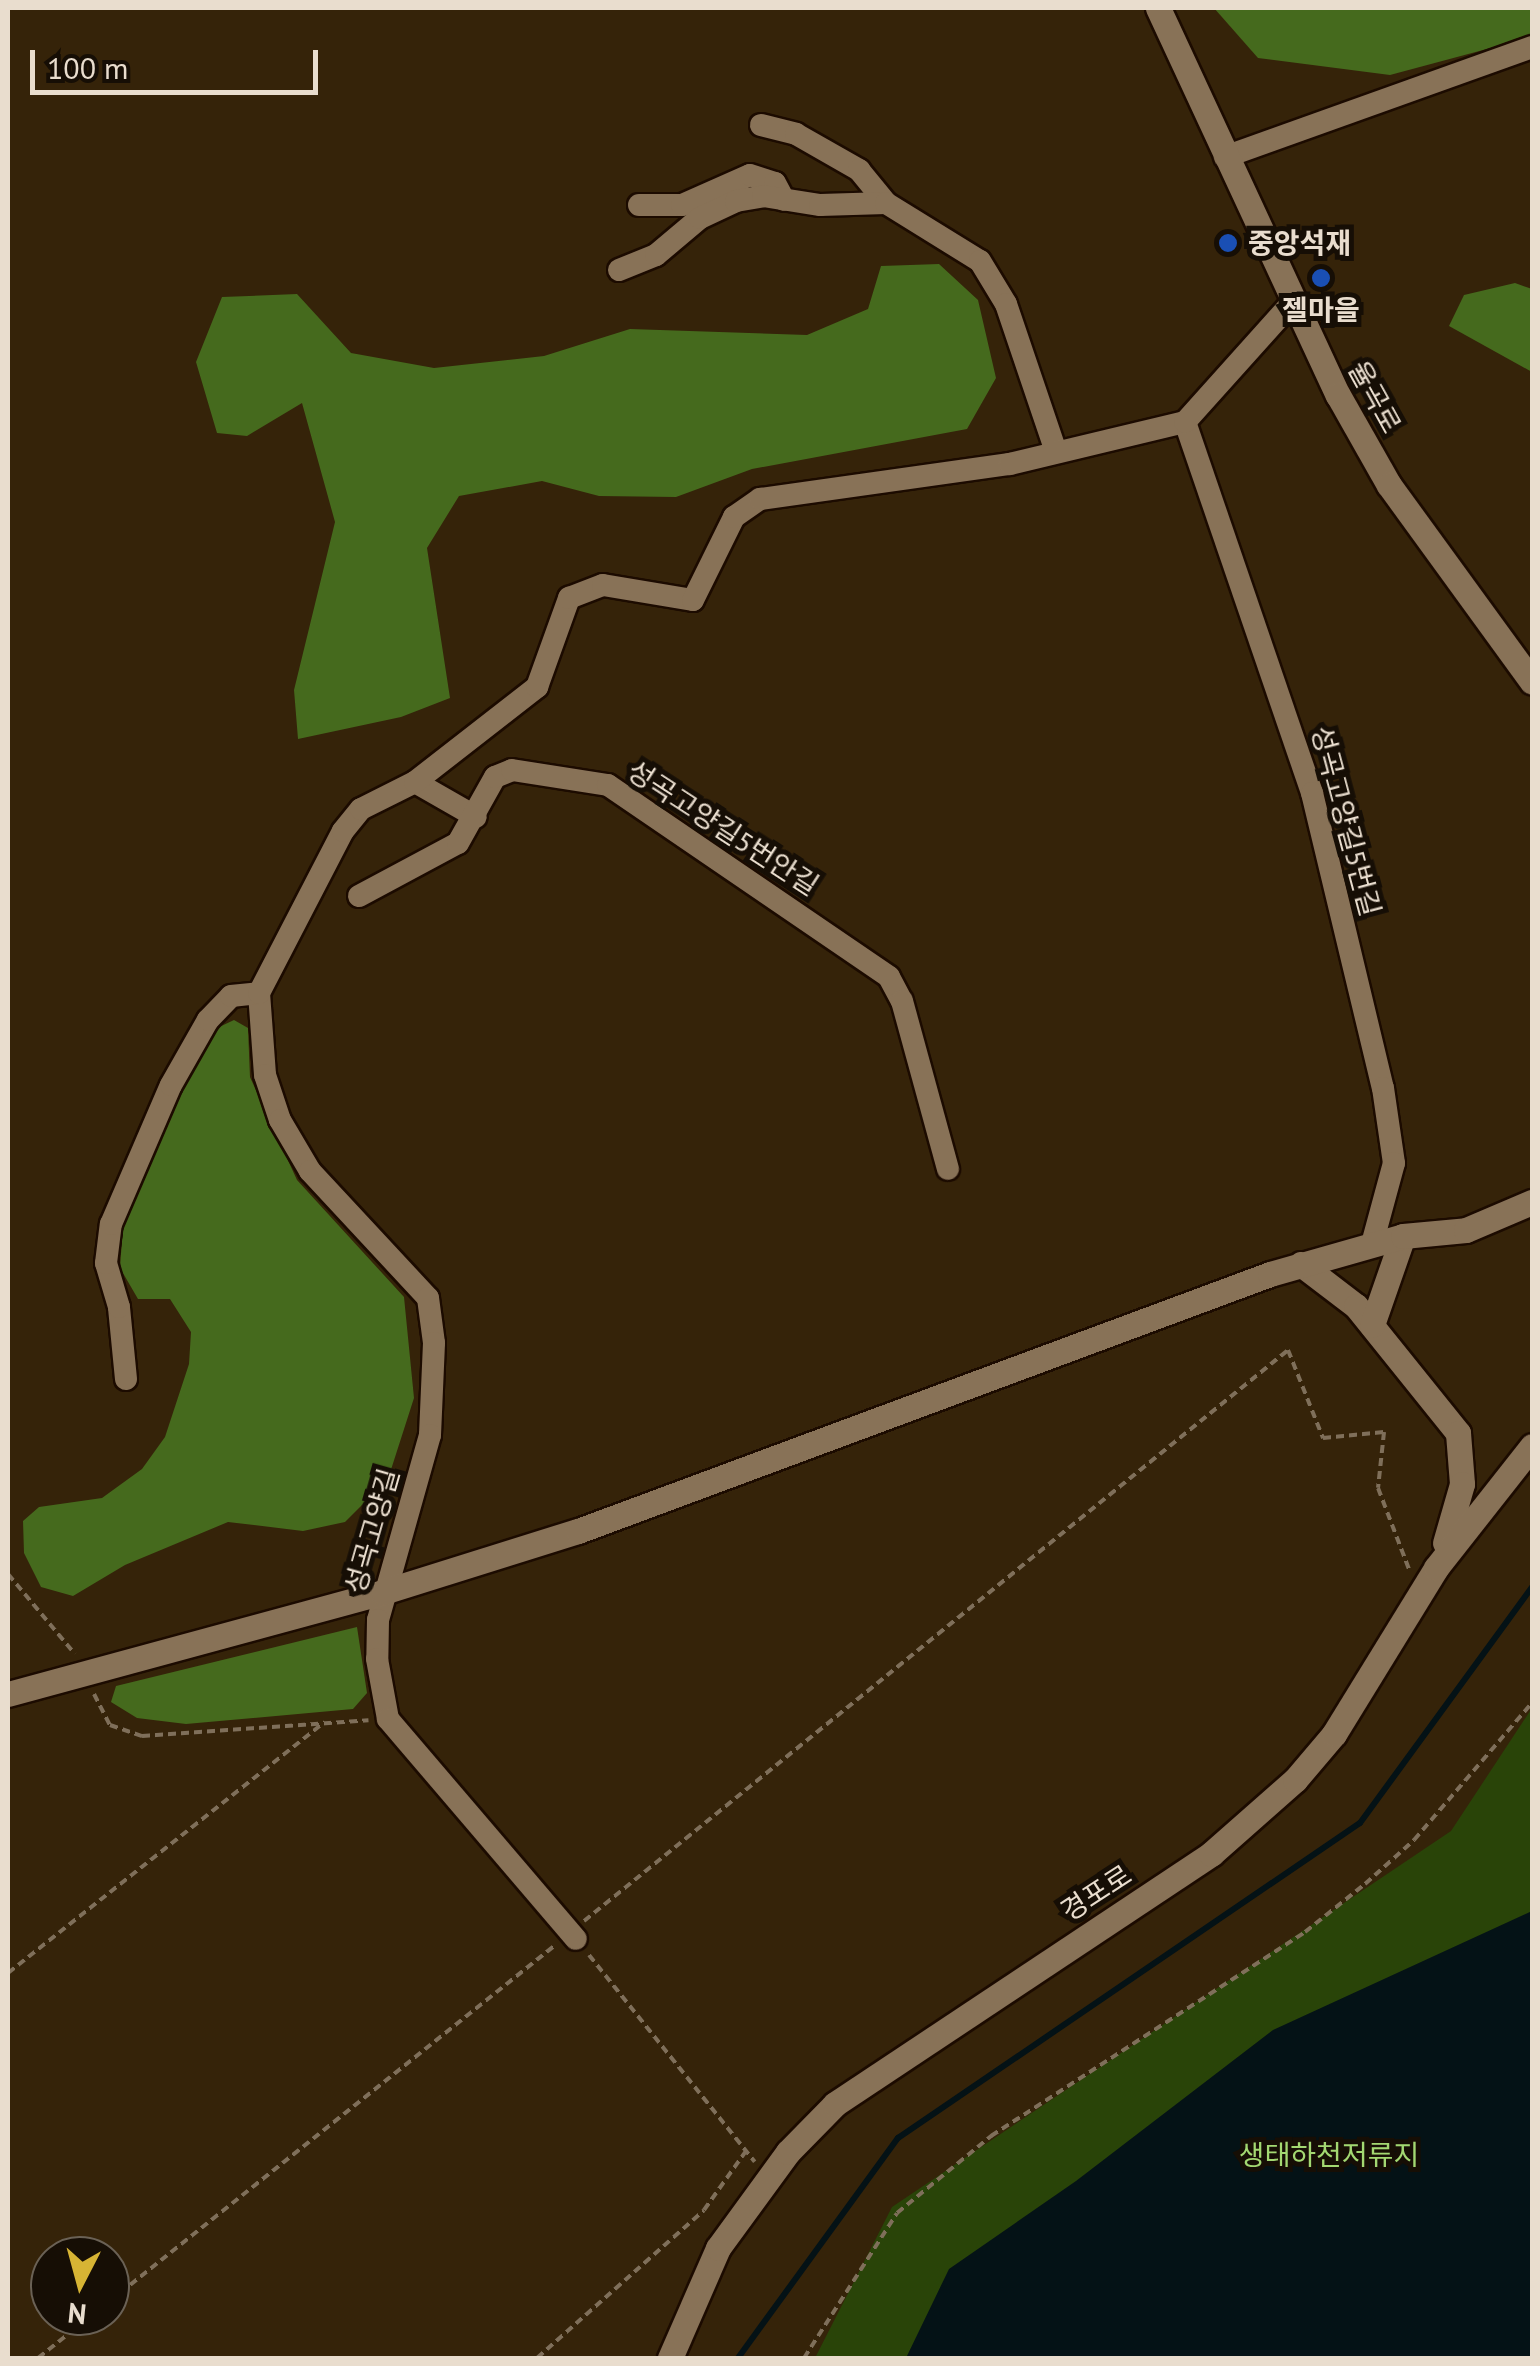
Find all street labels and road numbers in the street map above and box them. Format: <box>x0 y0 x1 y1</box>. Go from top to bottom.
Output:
street label: 율곡로 <box>1342 355 1408 439</box>
street label: 성곡고양길5번길 <box>1304 722 1388 920</box>
street label: 성곡고양길5번안길 <box>621 754 825 902</box>
street label: 성곡고양길 <box>338 1464 406 1598</box>
street label: 경포로 <box>1054 1858 1138 1928</box>

